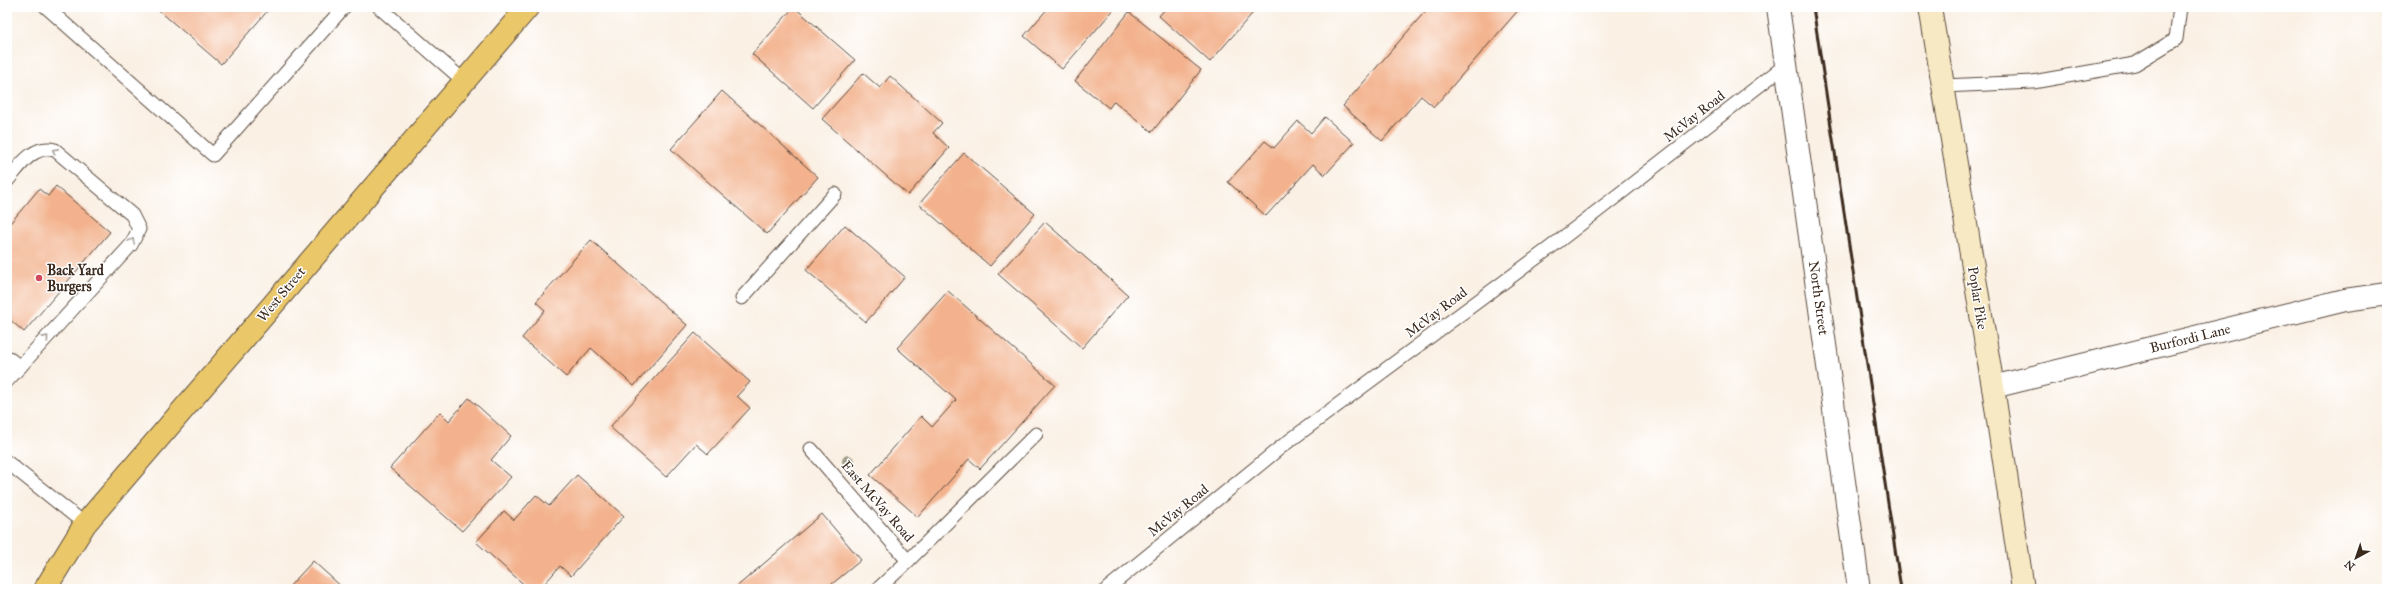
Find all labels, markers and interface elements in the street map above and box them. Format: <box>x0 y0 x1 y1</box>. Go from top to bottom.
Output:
street label: McVay Road <box>1660 87 1728 146</box>
one-way arrow <box>52 149 59 156</box>
one-way arrow <box>128 238 135 246</box>
street label: North Street <box>1805 260 1832 336</box>
place label: Back Yard Burgers <box>47 262 105 296</box>
street label: West Street <box>254 263 309 325</box>
street label: Poplar Pike <box>1964 265 1991 331</box>
marker: Back Yard Burgers <box>34 273 44 283</box>
street label: McVay Road <box>1402 284 1471 341</box>
street label: Burfordi Lane <box>2148 320 2232 357</box>
one-way arrow <box>41 336 48 343</box>
street label: East McVay Road <box>838 457 918 545</box>
street label: McVay Road <box>1145 481 1212 540</box>
north arrow <box>2336 538 2376 578</box>
text: N <box>2342 557 2358 573</box>

